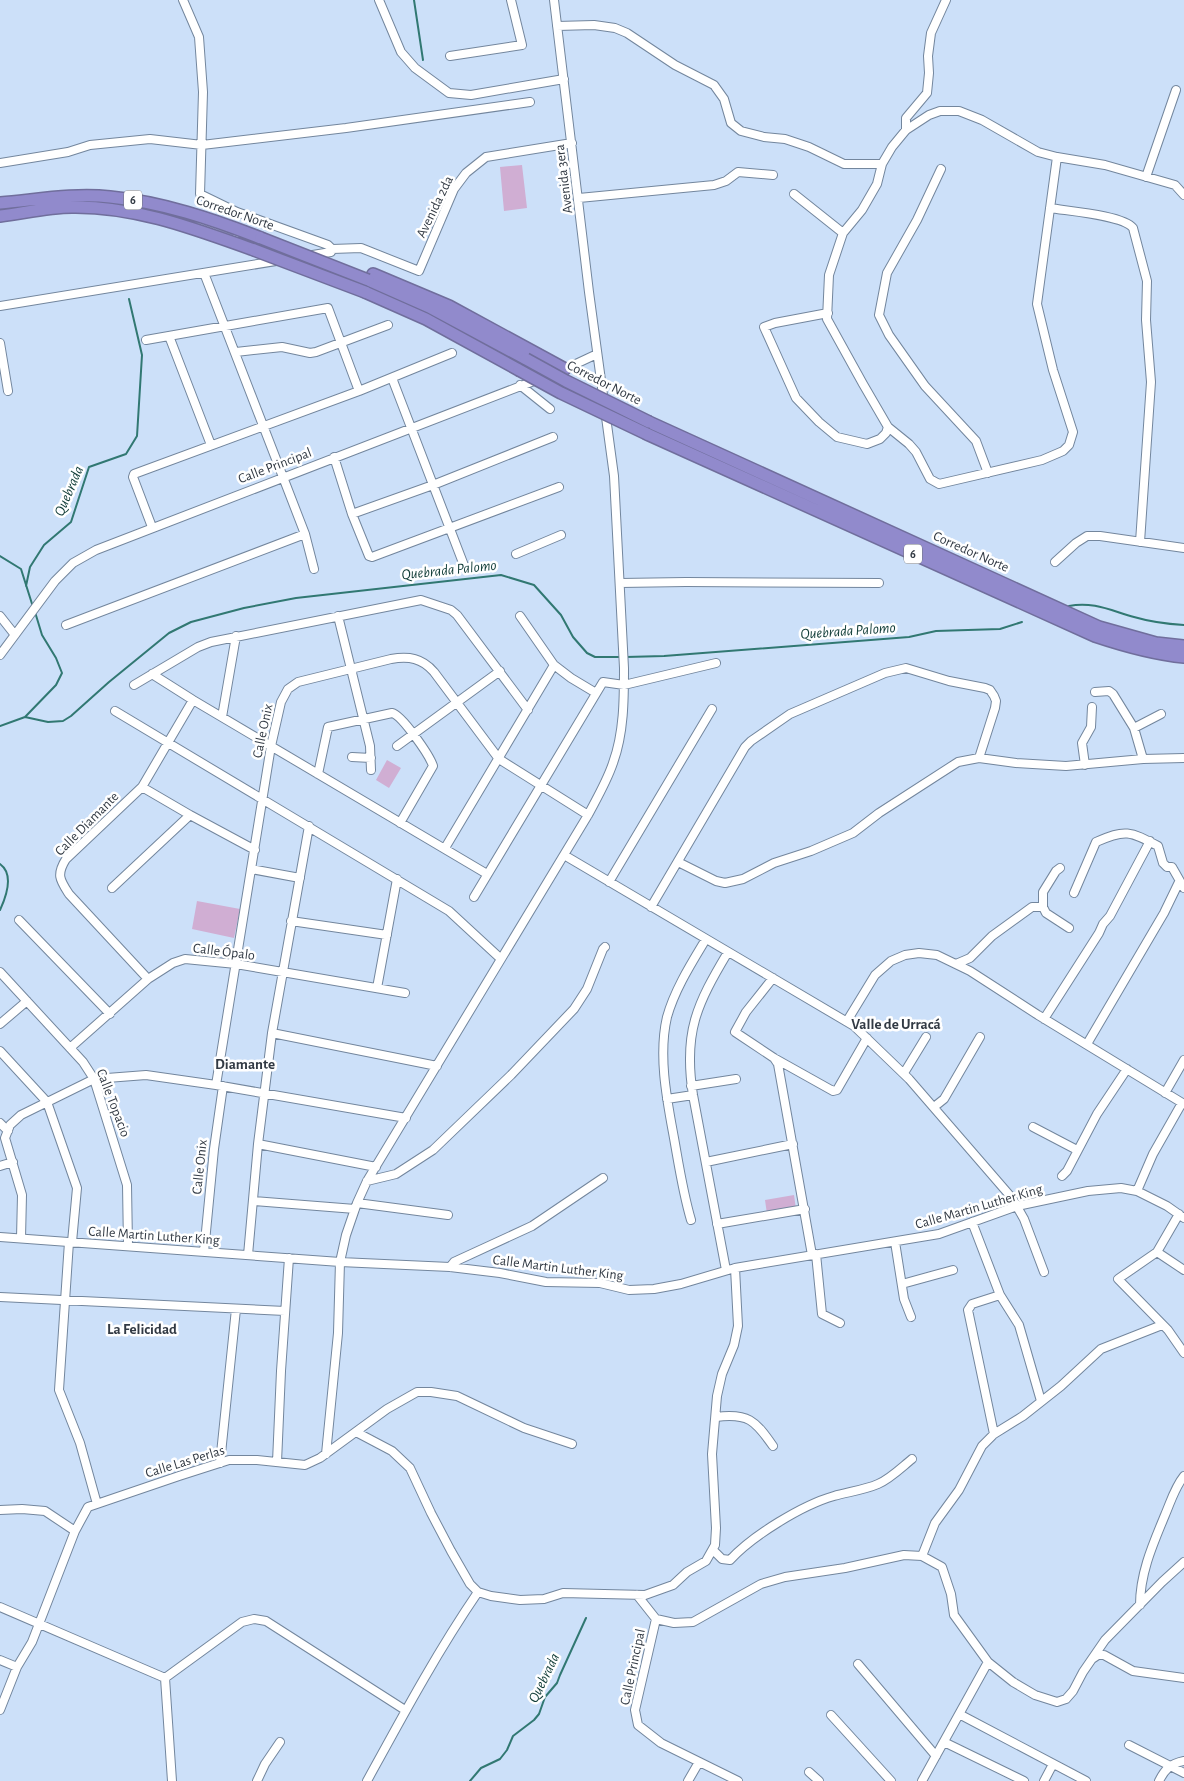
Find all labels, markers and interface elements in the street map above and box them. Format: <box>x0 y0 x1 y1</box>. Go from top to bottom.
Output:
street label: Avenida 3era <box>553 143 575 214</box>
street label: Avenida 2da <box>414 173 456 240</box>
road number: 6 <box>124 190 142 210</box>
street label: Corredor Norte <box>194 193 276 233</box>
street label: Corredor Norte <box>565 358 643 408</box>
street label: Calle Principal <box>236 446 314 486</box>
water label: Quebrada <box>52 464 86 518</box>
street label: Corredor Norte <box>931 529 1011 575</box>
road number: 6 <box>904 544 922 564</box>
water label: Quebrada Palomo <box>401 558 497 582</box>
water label: Quebrada Palomo <box>800 620 896 642</box>
street label: Calle Onix <box>250 703 276 759</box>
street label: Calle Diamante <box>52 789 122 859</box>
street label: Calle Ópalo <box>192 938 256 963</box>
district label: Valle de Urracá <box>851 1017 941 1032</box>
district label: Diamante <box>215 1057 275 1072</box>
street label: Calle Topacio <box>94 1067 132 1139</box>
street label: Calle Onix <box>190 1139 210 1195</box>
street label: Calle Martin Luther King <box>914 1182 1044 1232</box>
street label: Calle Martin Luther King <box>88 1224 220 1248</box>
street label: Calle Martin Luther King <box>492 1253 624 1283</box>
district label: La Felicidad <box>107 1322 177 1337</box>
street label: Calle Las Perlas <box>144 1443 226 1481</box>
street label: Calle Principal <box>618 1628 648 1706</box>
water label: Quebrada <box>526 1651 562 1705</box>

